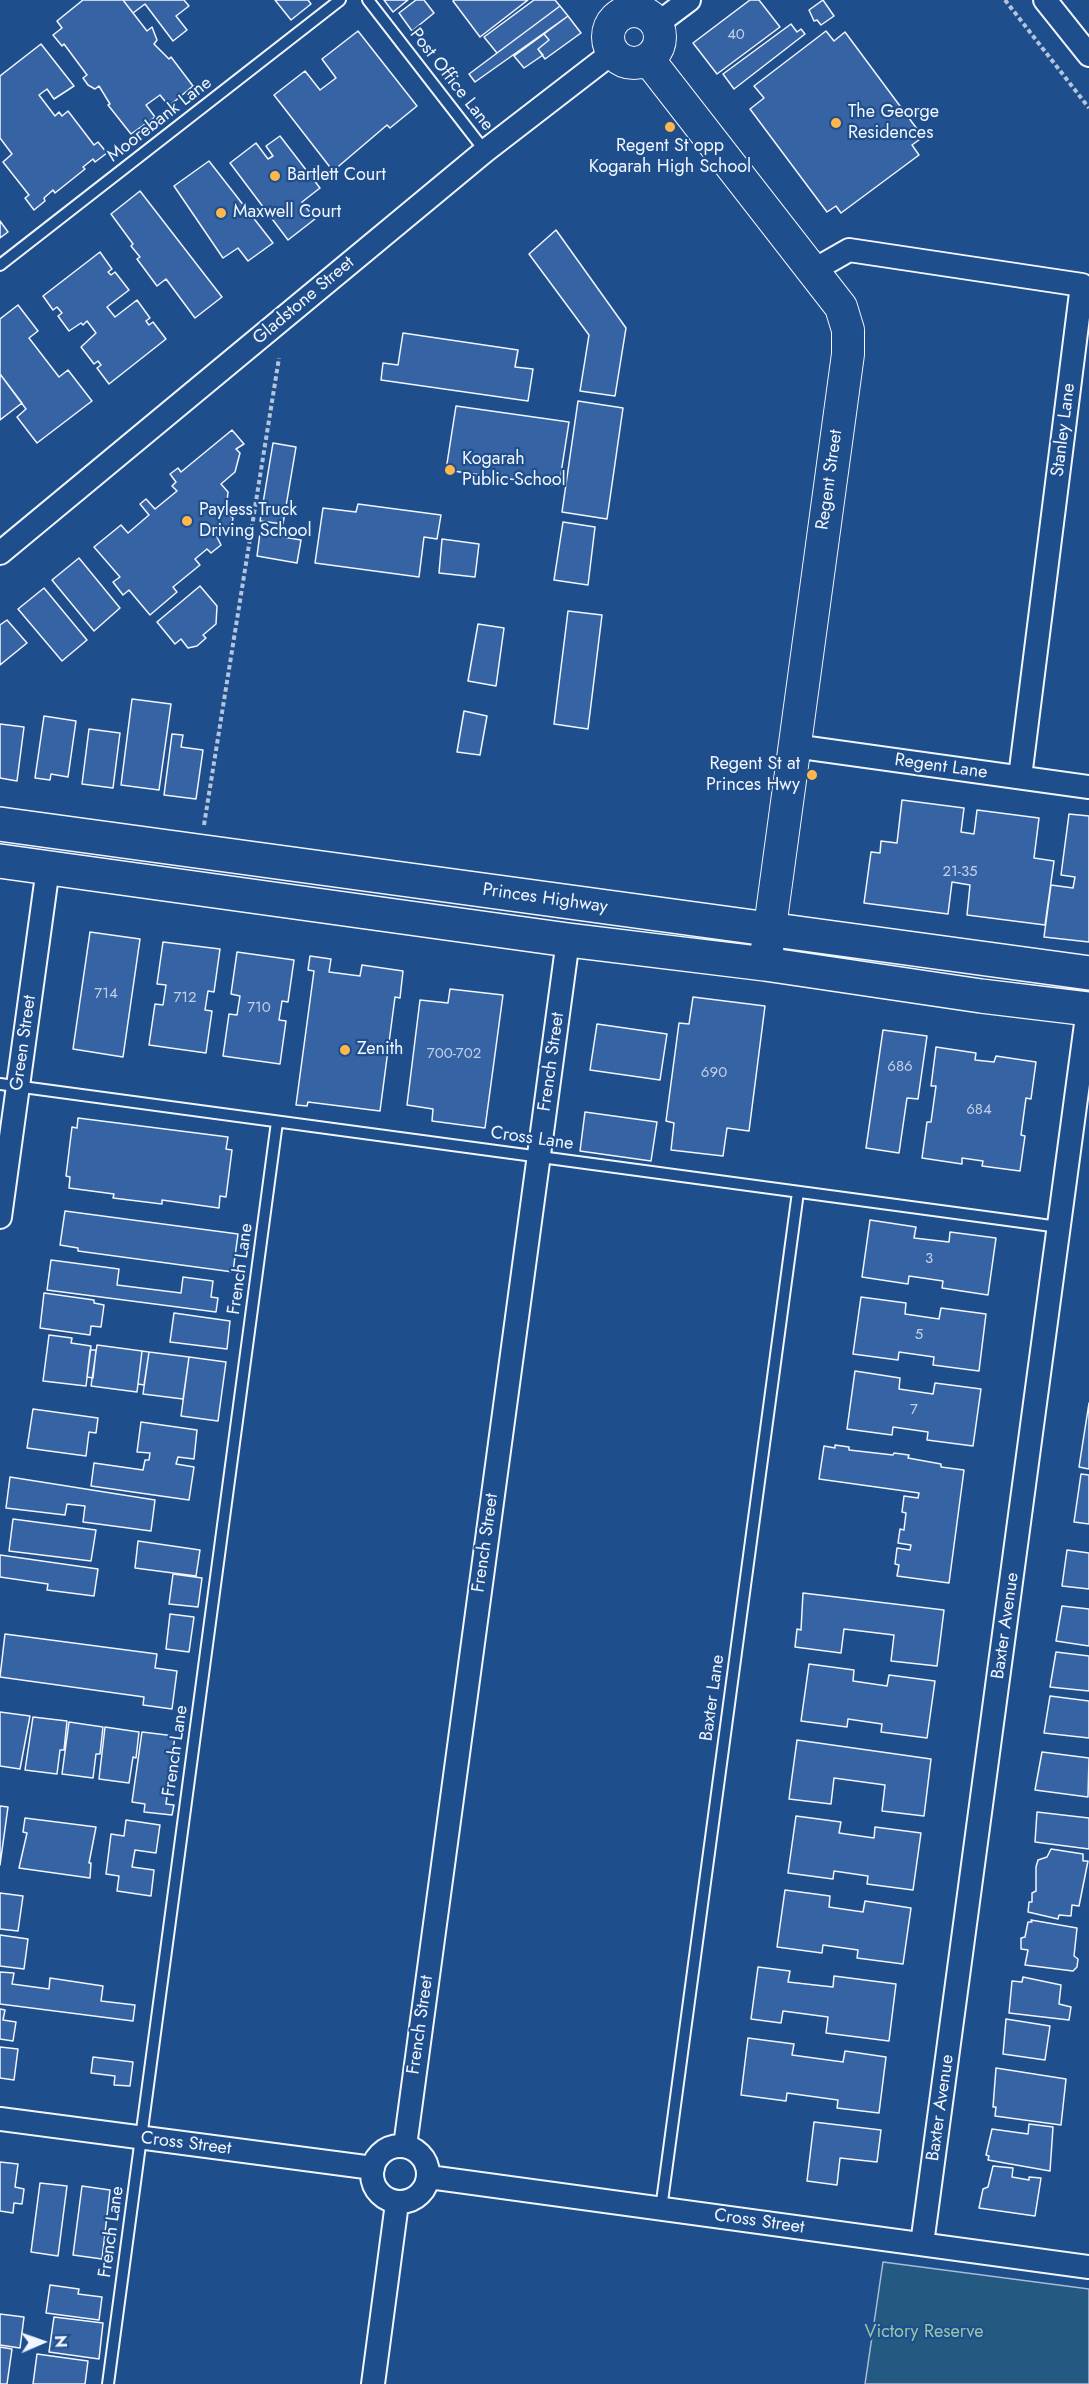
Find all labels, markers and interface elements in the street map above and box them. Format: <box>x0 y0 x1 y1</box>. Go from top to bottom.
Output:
street label: Post Office Lane <box>404 24 498 136</box>
house number: 40 <box>727 26 745 44</box>
street label: Moorebank Lane <box>103 73 217 167</box>
place label: The George Residences <box>848 102 939 144</box>
marker: The George Residences <box>829 116 843 130</box>
marker: Regent St opp Kogarah High School <box>663 120 677 134</box>
place label: Regent St opp Kogarah High School <box>589 136 751 178</box>
place label: Bartlett Court <box>287 165 386 187</box>
marker: Bartlett Court <box>268 169 282 183</box>
place label: Maxwell Court <box>233 202 341 224</box>
marker: Maxwell Court <box>214 206 228 220</box>
street label: Gladstone Street <box>249 252 359 350</box>
street label: Stanley Lane <box>1048 382 1080 478</box>
street label: Regent Street <box>812 428 848 532</box>
place label: Kogarah Public School <box>462 449 566 492</box>
marker: Kogarah Public School <box>443 463 457 477</box>
place label: Payless Truck Driving School <box>199 500 312 542</box>
marker: Payless Truck Driving School <box>180 514 194 528</box>
street label: Regent Lane <box>893 750 989 784</box>
place label: Regent St at Princes Hwy <box>706 754 800 796</box>
marker: Regent St at Princes Hwy <box>805 768 819 782</box>
house number: 21-35 <box>942 863 978 881</box>
street label: Princes Highway <box>481 880 609 918</box>
house number: 714 <box>94 985 118 1003</box>
house number: 712 <box>173 989 197 1007</box>
street label: Green Street <box>7 994 41 1092</box>
house number: 710 <box>247 999 271 1017</box>
street label: French Street <box>534 1011 570 1113</box>
place label: Zenith <box>357 1039 403 1061</box>
marker: Zenith <box>338 1043 352 1057</box>
house number: 700-702 <box>427 1045 481 1063</box>
house number: 686 <box>887 1058 913 1076</box>
house number: 690 <box>701 1064 727 1082</box>
house number: 684 <box>966 1101 992 1119</box>
street label: Cross Lane <box>489 1122 575 1156</box>
street label: French Lane <box>224 1222 258 1316</box>
house number: 3 <box>925 1250 933 1268</box>
house number: 5 <box>915 1326 923 1344</box>
house number: 7 <box>910 1401 918 1419</box>
street label: French Street <box>468 1492 504 1594</box>
street label: Baxter Avenue <box>988 1571 1024 1681</box>
street label: Baxter Lane <box>696 1653 730 1743</box>
street label: French Lane <box>159 1704 193 1798</box>
street label: French Street <box>403 1974 439 2076</box>
street label: Baxter Avenue <box>923 2053 959 2163</box>
street label: Cross Street <box>140 2128 232 2160</box>
street label: French Lane <box>95 2185 129 2279</box>
street label: Cross Street <box>712 2205 806 2239</box>
north arrow <box>12 2312 72 2372</box>
park label: Victory Reserve <box>865 2322 983 2344</box>
text: N <box>49 2335 72 2348</box>

